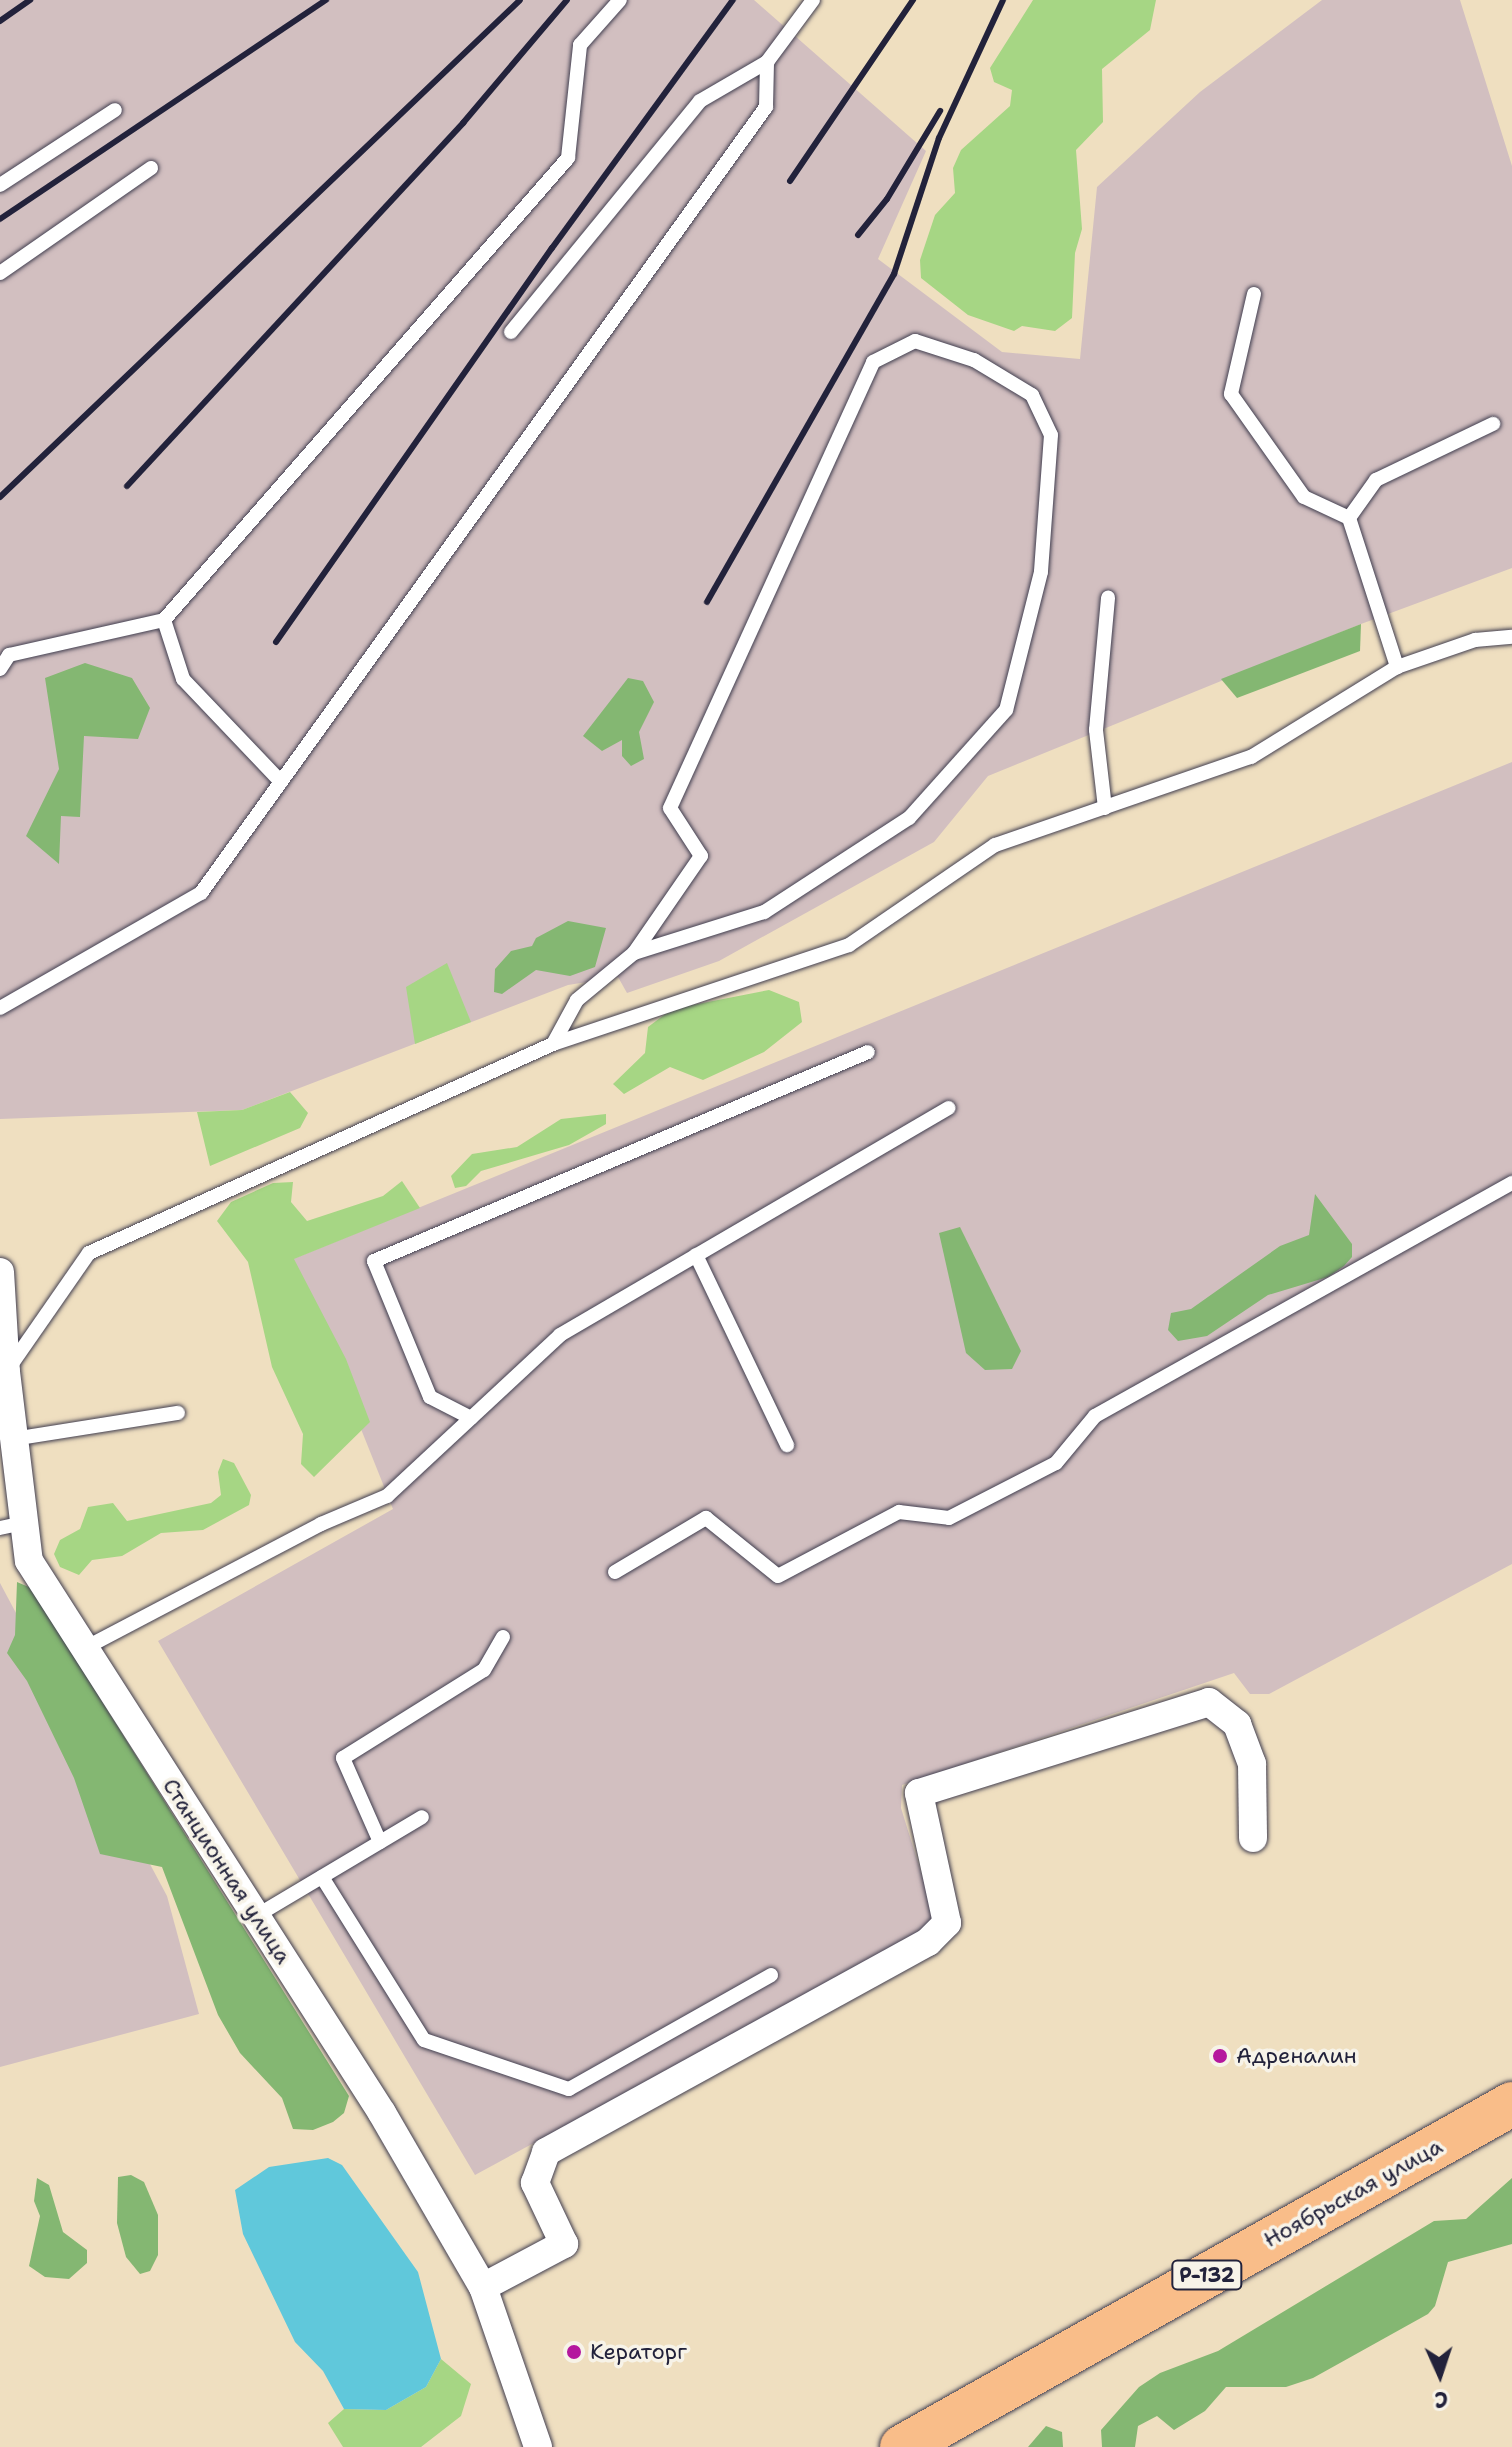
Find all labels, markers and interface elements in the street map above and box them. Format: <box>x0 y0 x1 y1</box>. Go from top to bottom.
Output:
street label: Станционная улица <box>157 1773 297 1969</box>
place label: Адреналин <box>1236 2043 1357 2069</box>
marker: Адреналин <box>1211 2047 1229 2065</box>
street label: Ноябрьская улица <box>1259 2133 1447 2253</box>
road number: Р-132 <box>1171 2259 1243 2291</box>
north arrow <box>1400 2335 1480 2415</box>
place label: Кераторг <box>590 2339 687 2365</box>
marker: Кераторг <box>565 2343 583 2361</box>
text: С <box>1434 2385 1449 2414</box>

